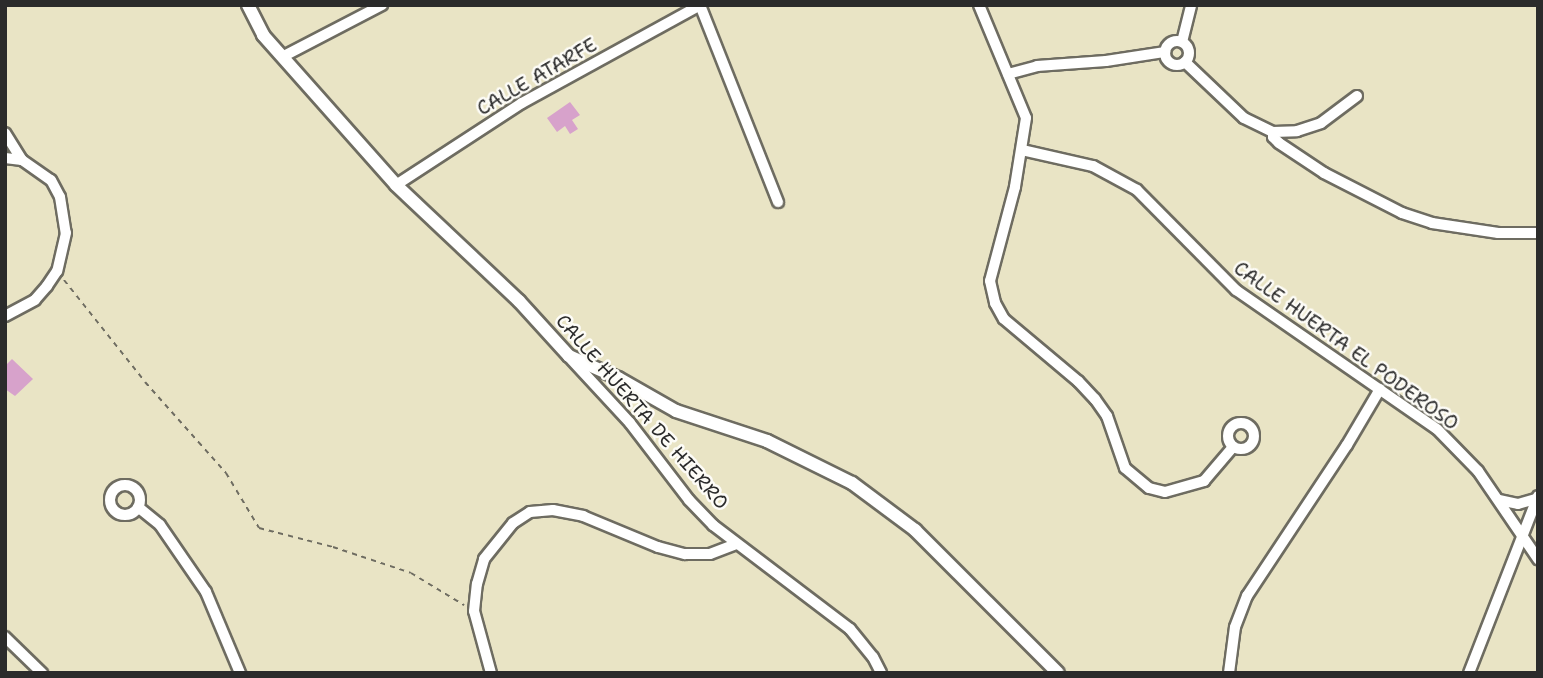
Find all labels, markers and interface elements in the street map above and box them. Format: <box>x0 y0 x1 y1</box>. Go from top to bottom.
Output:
street label: CALLE ATARFE <box>473 34 601 120</box>
street label: CALLE HUERTA EL PODEROSO <box>1229 257 1463 435</box>
street label: CALLE HUERTA DE HIERRO <box>551 310 733 514</box>

